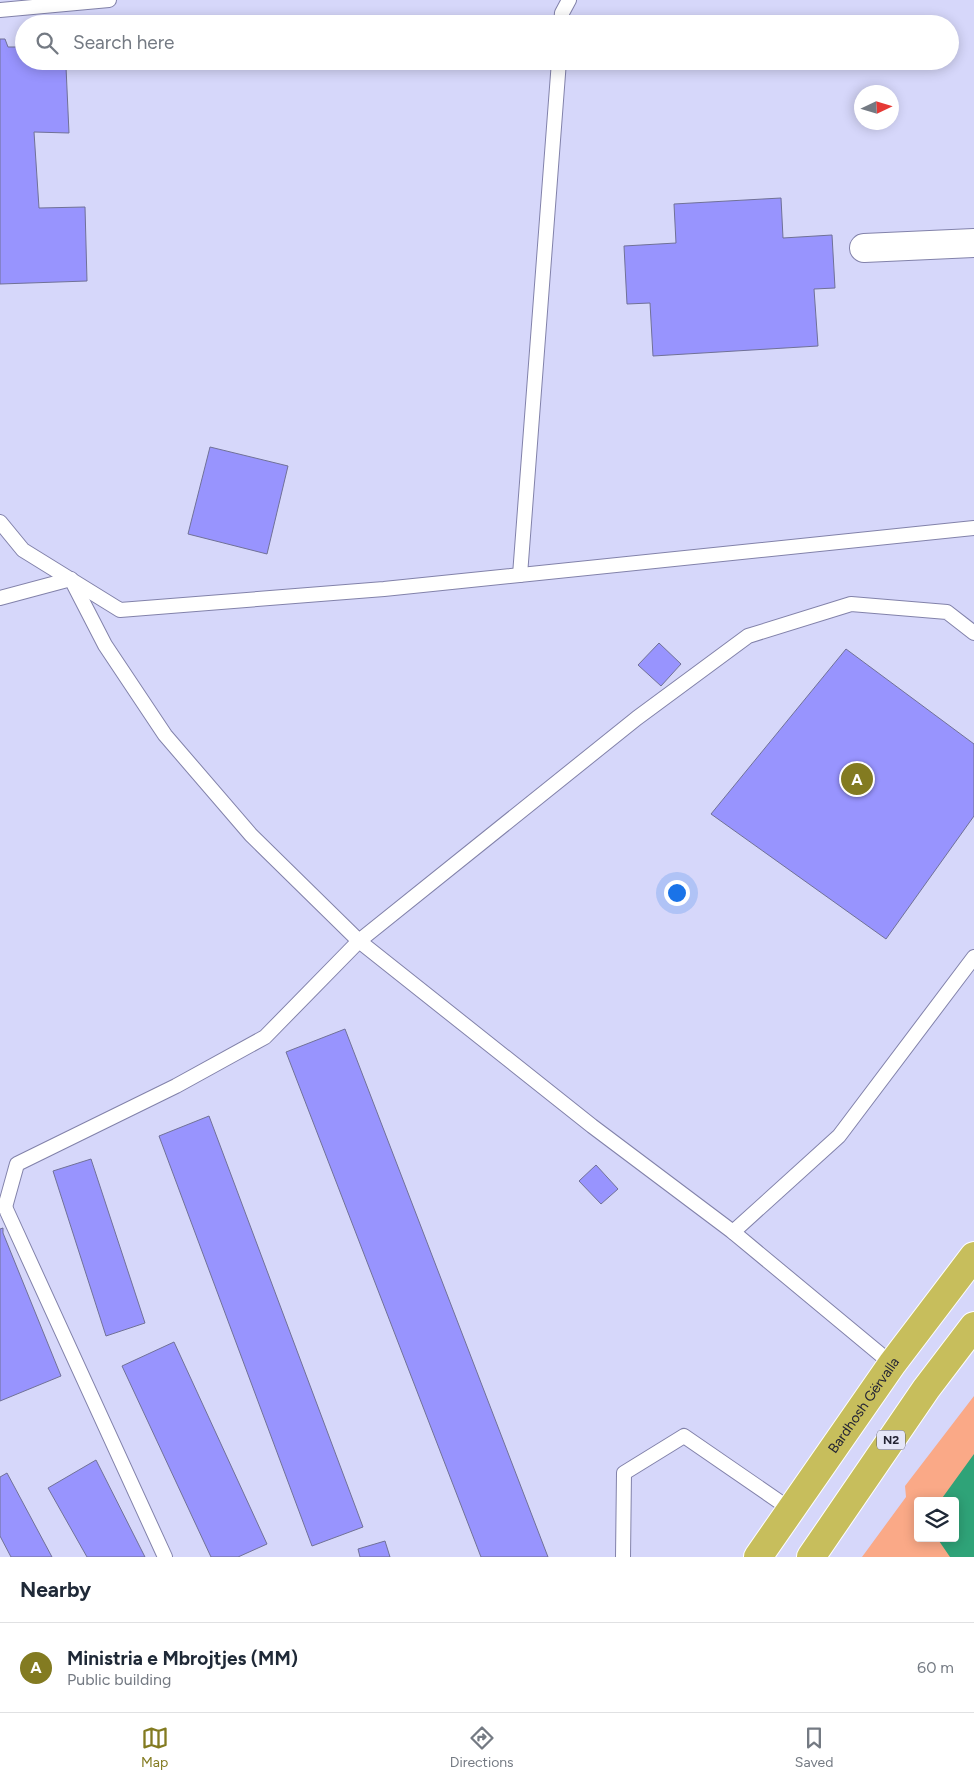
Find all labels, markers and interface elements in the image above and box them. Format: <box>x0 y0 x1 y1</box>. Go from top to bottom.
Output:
search box <box>15 15 959 70</box>
icon: search <box>33 29 61 57</box>
text: Search here <box>73 31 175 54</box>
north arrow <box>854 85 899 130</box>
pin: A <box>841 760 873 798</box>
your location <box>664 880 690 906</box>
street label: Bardhosh Gërvalla <box>825 1354 903 1457</box>
road number: N2 <box>877 1430 905 1450</box>
map controls <box>914 1497 959 1542</box>
button: layers <box>914 1497 959 1542</box>
text: Nearby <box>20 1577 91 1602</box>
text: Ministria e Mbrojtjes (MM) <box>67 1647 298 1670</box>
text: A <box>30 1658 42 1677</box>
text: 60 m <box>917 1658 954 1677</box>
text: Public building <box>67 1670 171 1689</box>
tab: Map <box>141 1724 169 1771</box>
tab: Directions <box>450 1724 514 1771</box>
tab: Saved <box>795 1724 833 1771</box>

